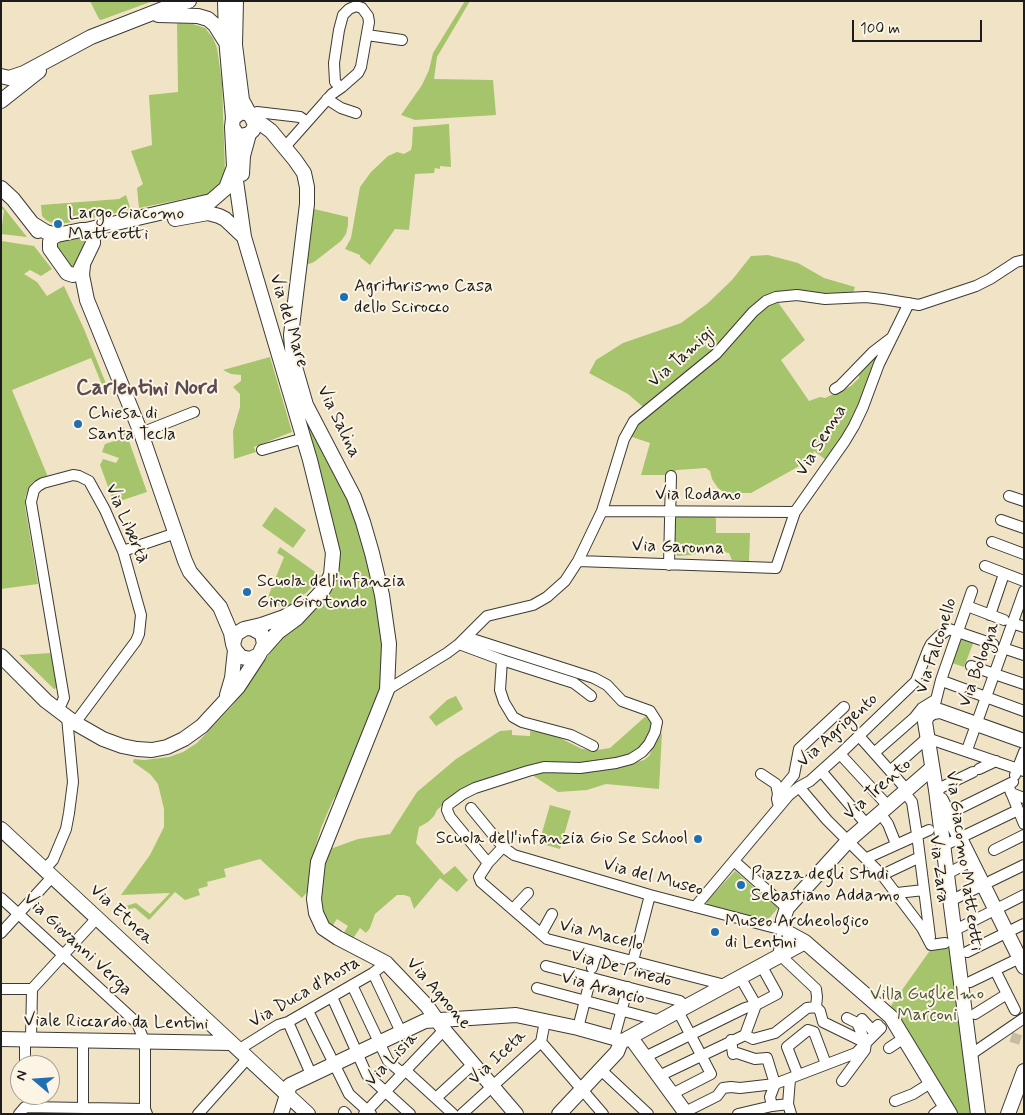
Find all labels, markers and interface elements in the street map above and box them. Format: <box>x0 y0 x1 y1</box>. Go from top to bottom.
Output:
scale bar <box>855 10 985 42</box>
text: 100 m <box>860 19 900 39</box>
place label: Largo Giacomo Matteotti <box>68 203 184 245</box>
marker: Largo Giacomo Matteotti <box>52 218 64 230</box>
street label: Via del Mare <box>264 272 312 370</box>
place label: Agriturismo Casa dello Scirocco <box>354 276 493 318</box>
marker: Agriturismo Casa dello Scirocco <box>338 291 350 303</box>
street label: Via Tamigi <box>644 323 720 393</box>
district label: Carlentini Nord <box>76 376 218 402</box>
street label: Via Salina <box>311 382 365 462</box>
street label: Via Senna <box>792 401 852 481</box>
place label: Chiesa di Santa Tecla <box>88 403 176 446</box>
marker: Chiesa di Santa Tecla <box>72 418 84 430</box>
street label: Via Libertà <box>99 481 153 567</box>
street label: Via Rodano <box>655 484 741 506</box>
street label: Via Garonna <box>631 536 725 560</box>
place label: Scuola dell'infanzia Giro Girotondo <box>257 571 406 614</box>
marker: Scuola dell'infanzia Giro Girotondo <box>241 586 253 598</box>
street label: Via Falconello <box>911 595 963 697</box>
street label: Via Bologna <box>955 620 1005 710</box>
street label: Via Agrigento <box>793 689 883 773</box>
street label: Via Trento <box>840 755 916 825</box>
street label: Via Giacomo Matteotti <box>940 770 986 952</box>
place label: Scuola dell'infanzia Gio Se School <box>436 828 688 850</box>
marker: Scuola dell'infanzia Gio Se School <box>692 833 704 845</box>
street label: Via Zara <box>923 834 953 904</box>
street label: Via del Museo <box>600 854 706 902</box>
place label: Piazza degli Studi Sebastiano Addamo <box>751 864 900 906</box>
marker: Piazza degli Studi Sebastiano Addamo <box>735 879 747 891</box>
street label: Via Etnea <box>85 880 157 950</box>
street label: Via Giovanni Verga <box>18 889 136 1001</box>
place label: Museo Archeologico di Lentini <box>725 911 869 954</box>
street label: Via Macello <box>557 915 645 957</box>
marker: Museo Archeologico di Lentini <box>709 926 721 938</box>
street label: Via De Pinedo <box>568 945 674 993</box>
street label: Via Duca d'Aosta <box>246 953 364 1033</box>
street label: Via Agnone <box>401 954 475 1034</box>
street label: Via Arancio <box>559 967 647 1011</box>
park label: Villa Guglielmo Marconi <box>870 984 984 1026</box>
street label: Viale Riccardo da Lentini <box>23 1011 209 1035</box>
street label: Via Iceta <box>464 1026 532 1090</box>
street label: Via Lisia <box>361 1028 423 1092</box>
north arrow <box>10 1055 60 1105</box>
text: N <box>12 1068 32 1083</box>

